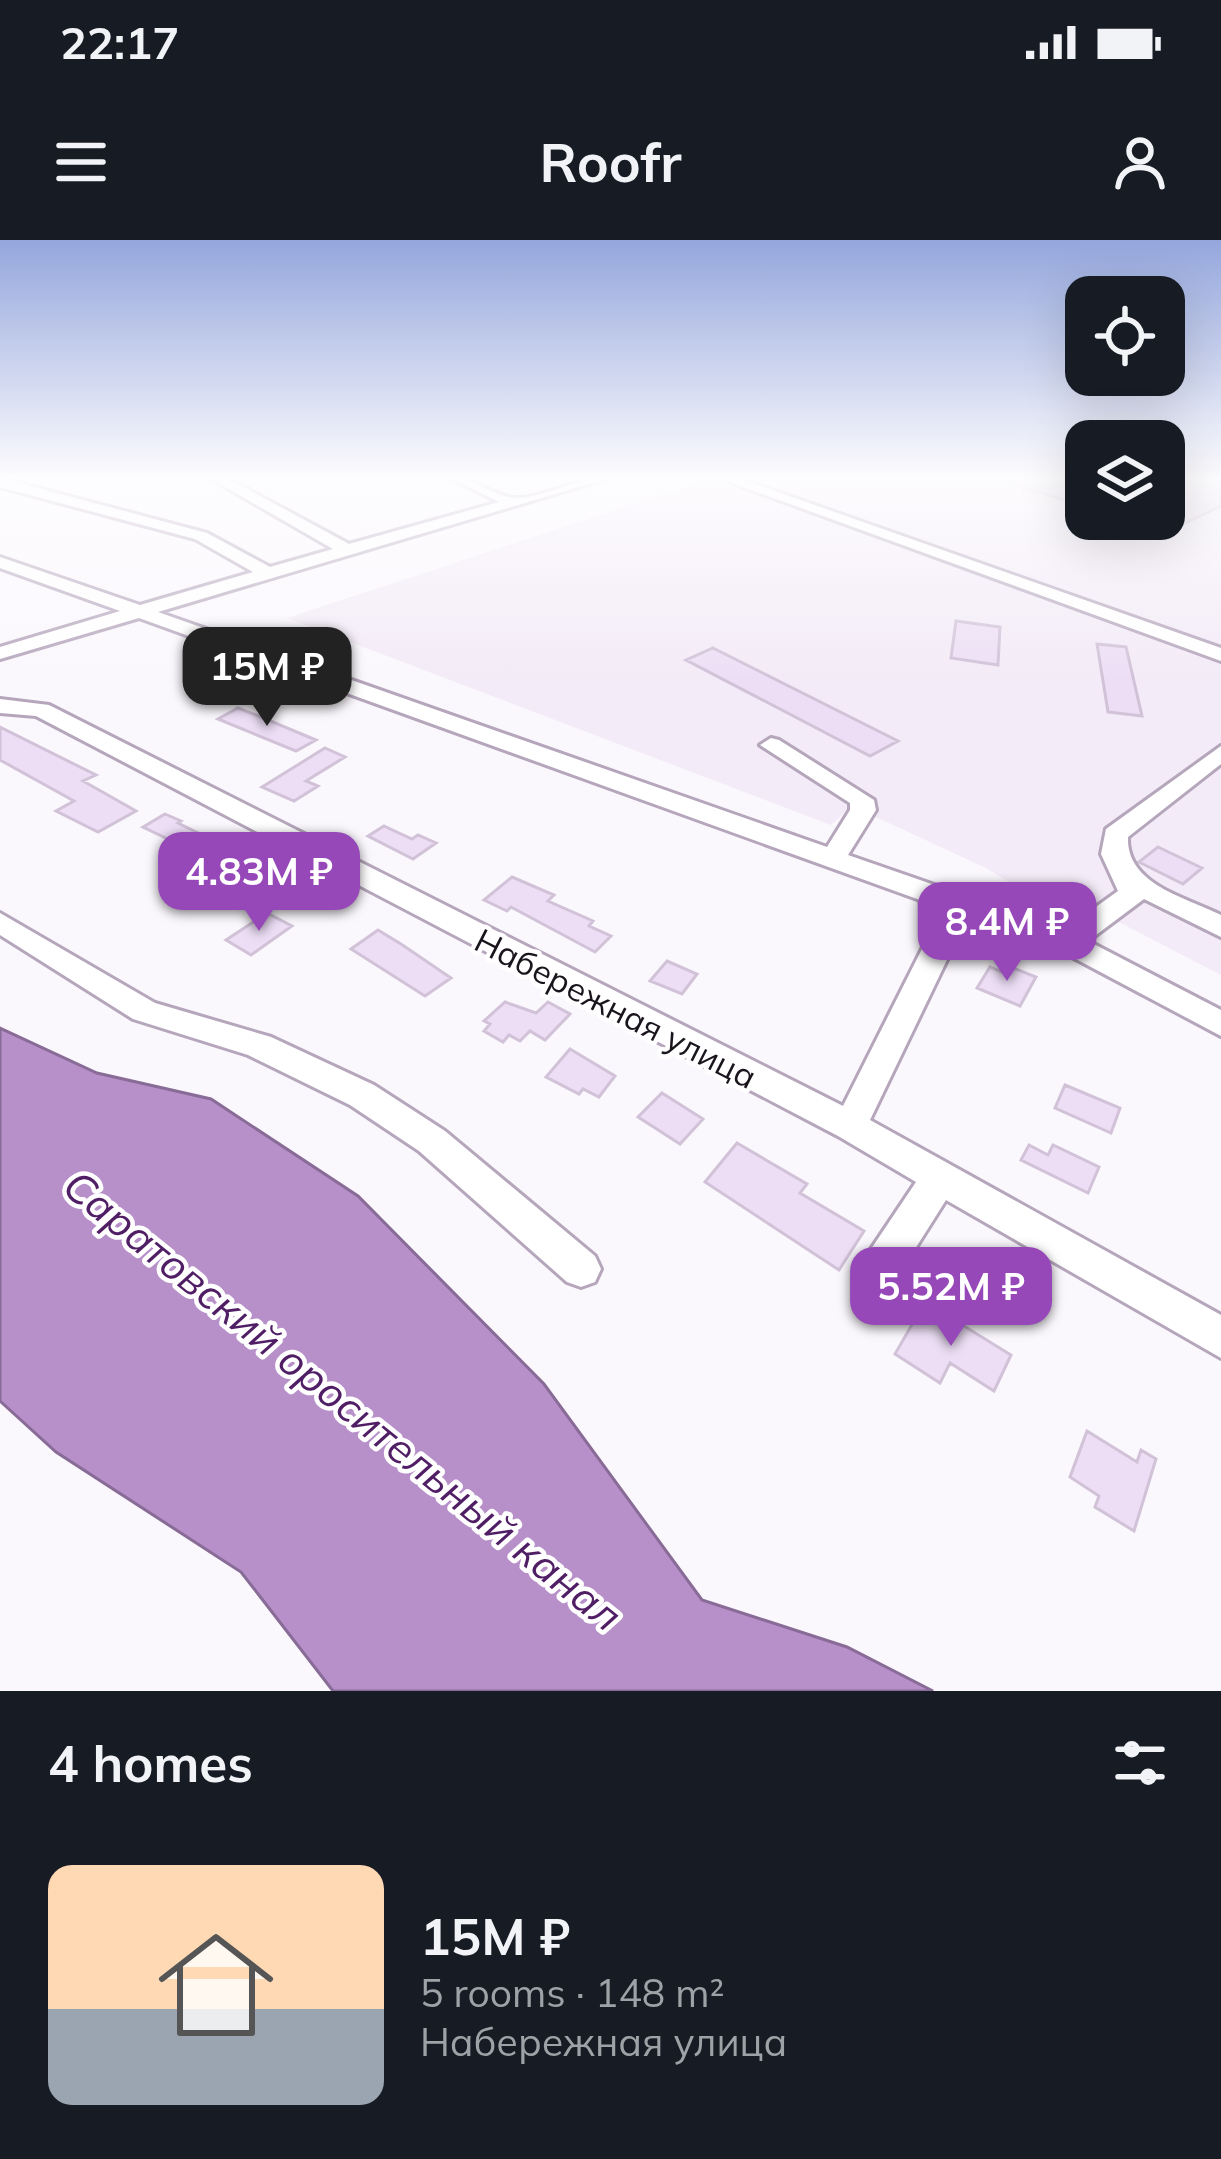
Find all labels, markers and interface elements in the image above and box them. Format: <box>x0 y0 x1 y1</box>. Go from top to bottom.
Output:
text: 22:17 <box>60 14 179 70</box>
text: Roofr <box>540 128 681 196</box>
icon: menu <box>48 129 114 195</box>
icon: person <box>1107 129 1173 195</box>
map controls <box>1065 276 1185 540</box>
button: locate <box>1065 276 1185 396</box>
button: layers <box>1065 420 1185 540</box>
pin: 15M ₽ <box>183 627 351 729</box>
text: 15M ₽ <box>210 641 324 690</box>
pin: 4.83M ₽ <box>148 832 370 934</box>
text: 4.83M ₽ <box>185 846 333 895</box>
pin: 8.4M ₽ <box>909 882 1105 984</box>
text: 8.4M ₽ <box>945 896 1069 945</box>
street label: Набережная улица <box>468 919 764 1097</box>
water label: Саратовский оросительный канал <box>53 1158 633 1642</box>
pin: 5.52M ₽ <box>840 1247 1062 1349</box>
text: 5.52M ₽ <box>877 1261 1025 1310</box>
icon: filters <box>1107 1730 1173 1796</box>
text: 4 homes <box>48 1731 253 1795</box>
text: 15M ₽ <box>420 1904 570 1968</box>
icon: home <box>144 1913 288 2057</box>
text: 5 rooms · 148 m² <box>420 1968 724 2017</box>
text: Набережная улица <box>420 2017 787 2066</box>

